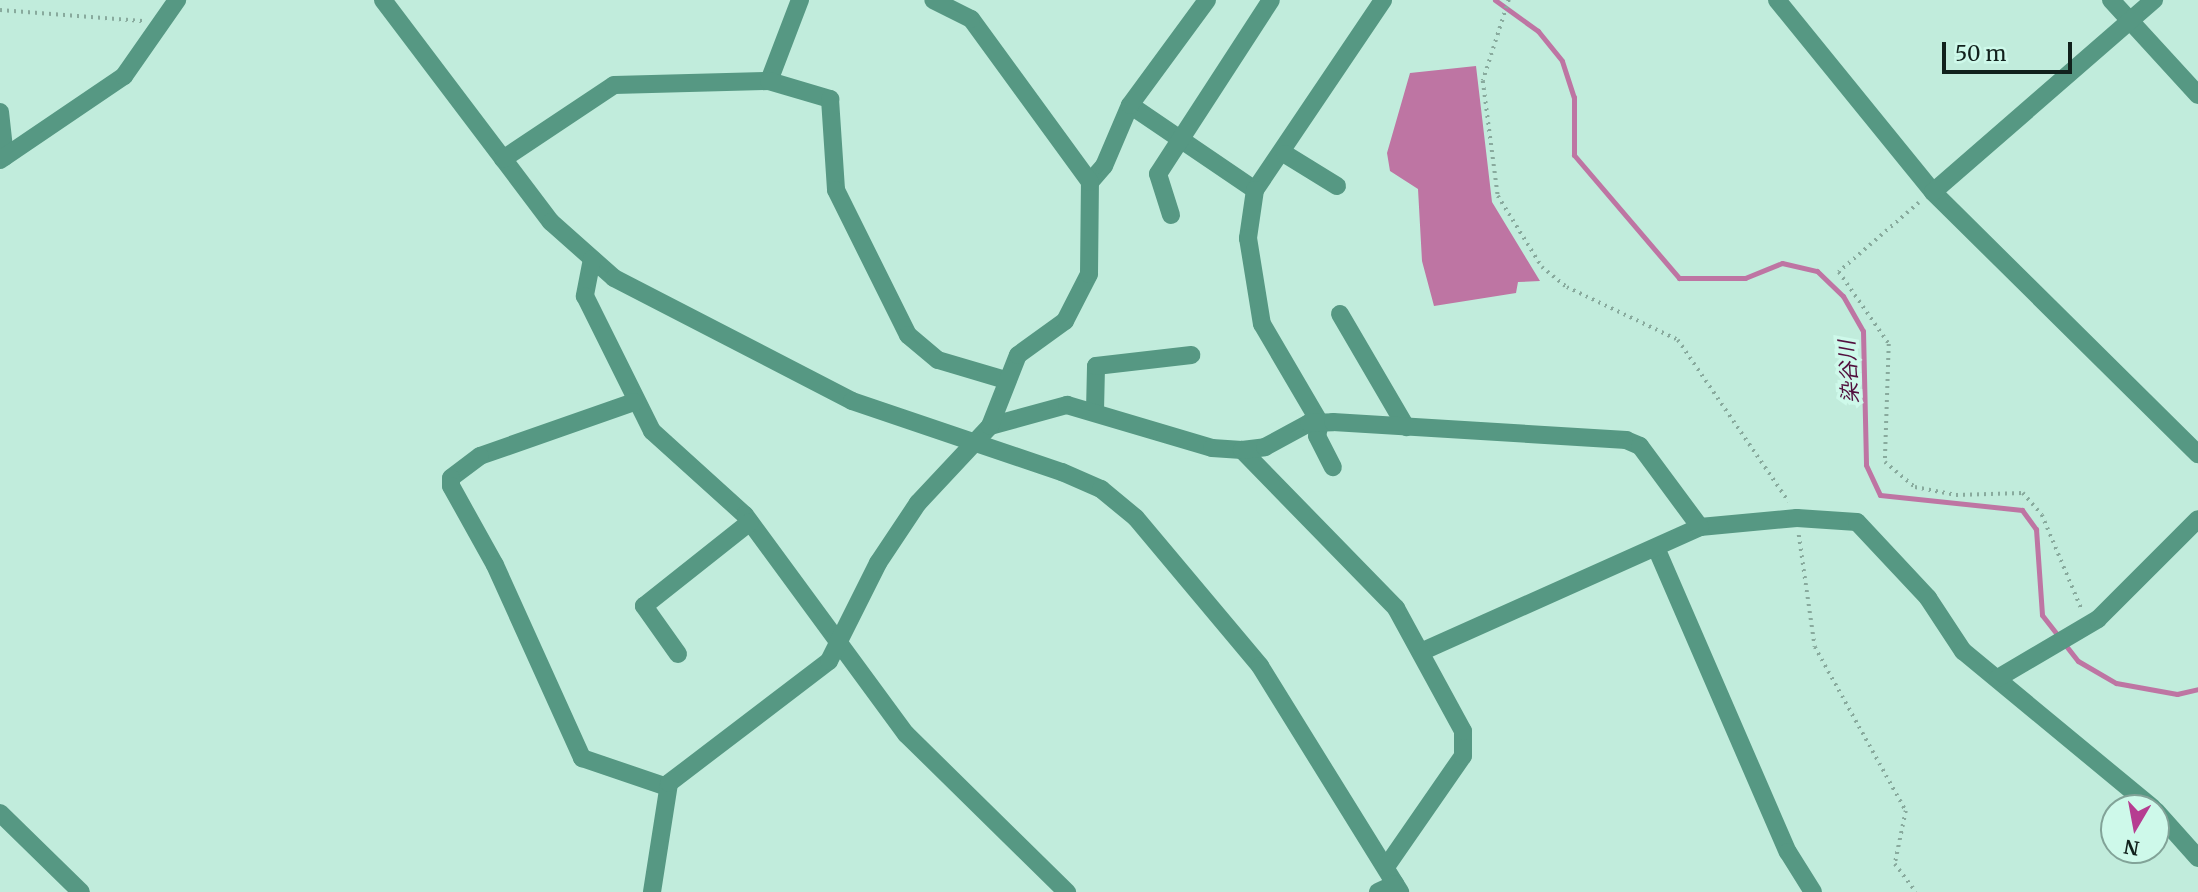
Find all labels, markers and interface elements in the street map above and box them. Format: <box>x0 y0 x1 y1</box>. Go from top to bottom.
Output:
scale bar <box>1946 28 2076 72</box>
text: 50 m <box>1955 40 2006 67</box>
water label: 染谷川 <box>1834 340 1864 404</box>
north arrow <box>2100 794 2170 864</box>
text: N <box>2122 835 2141 861</box>

